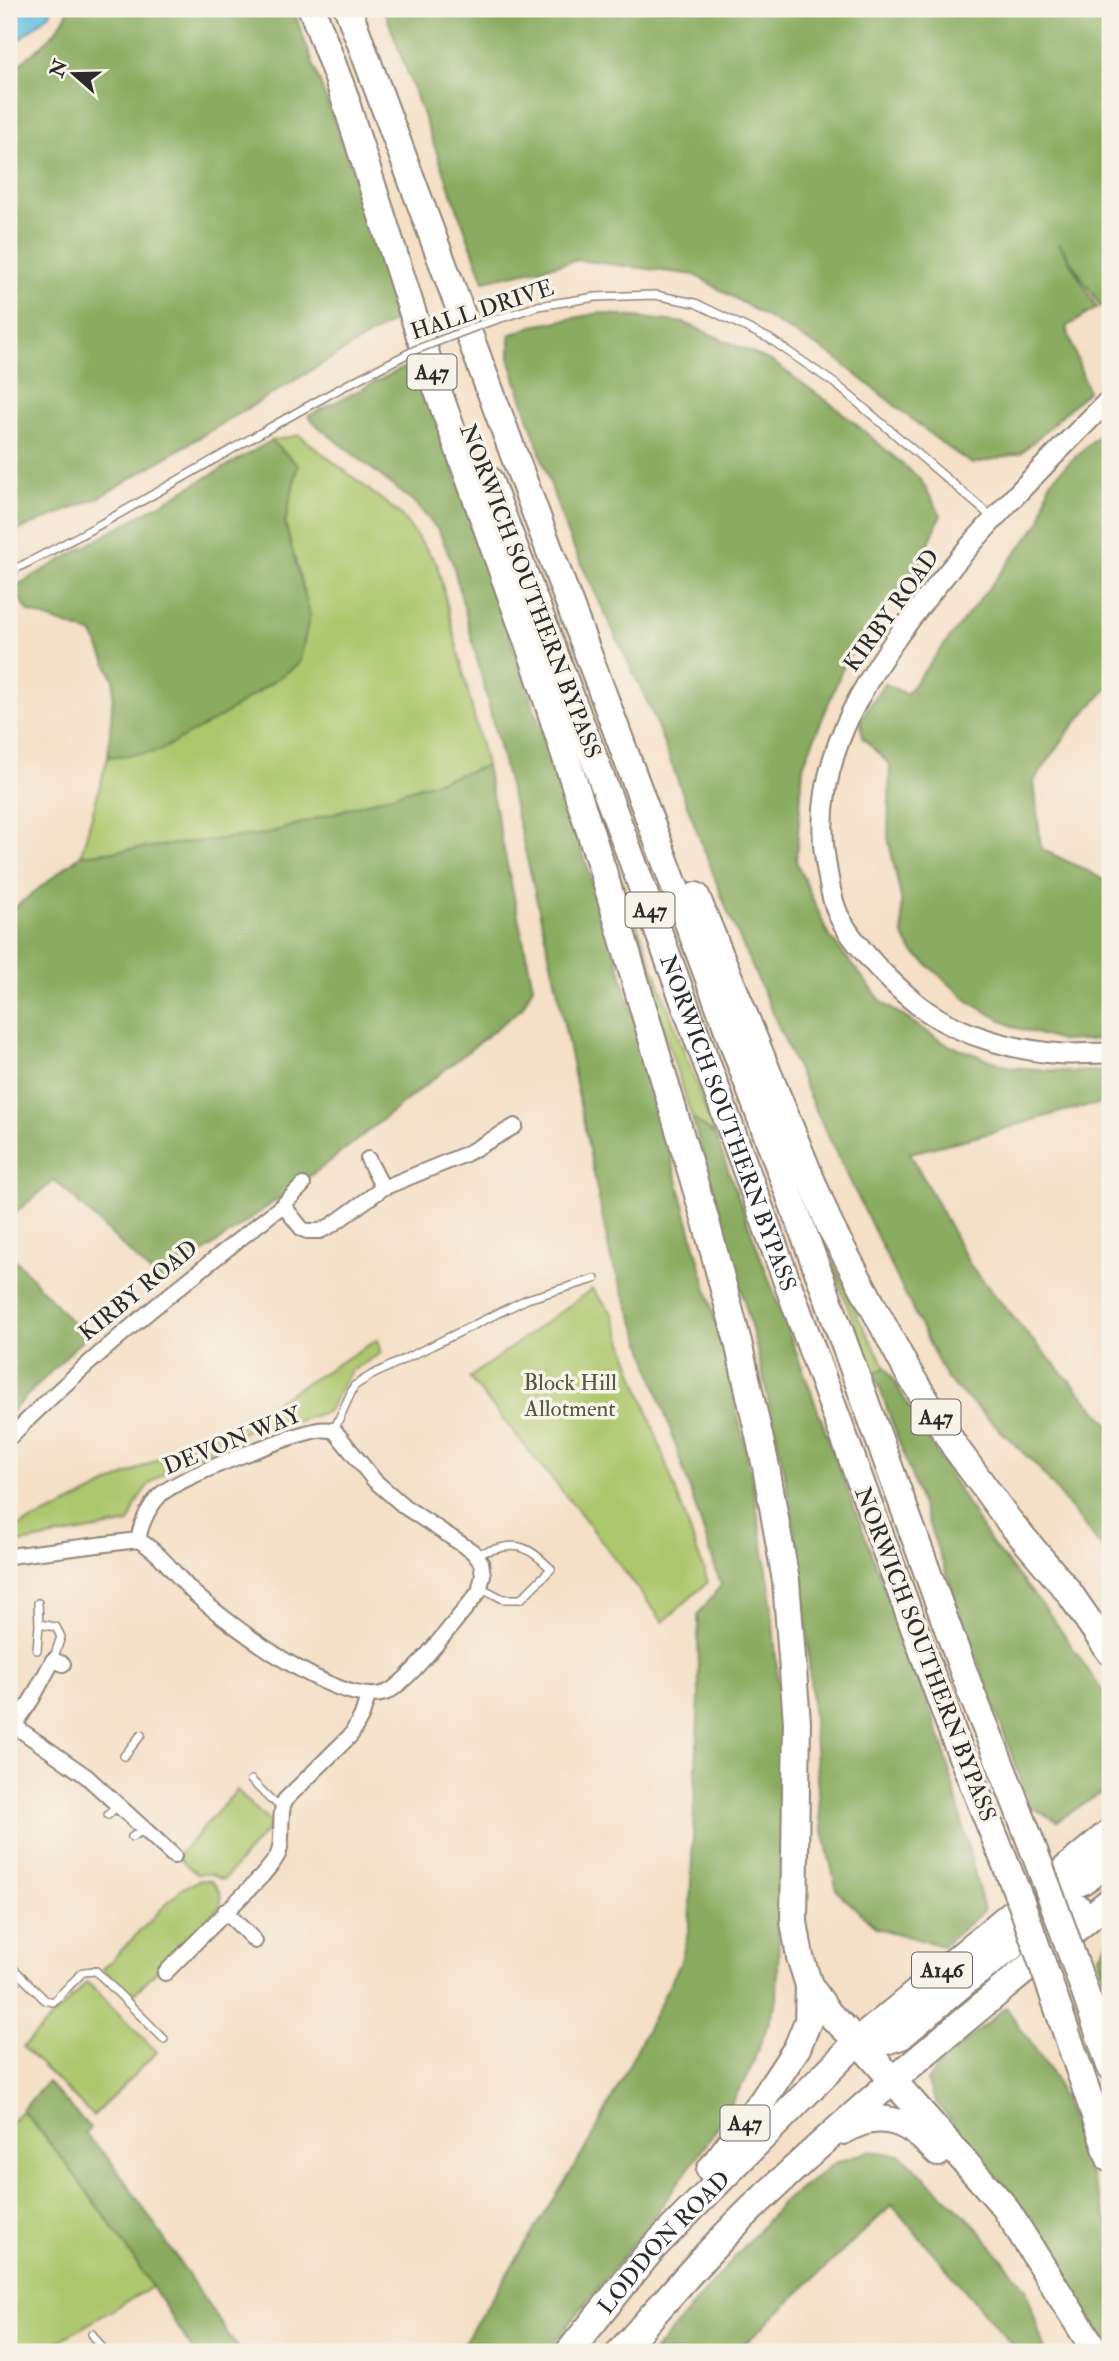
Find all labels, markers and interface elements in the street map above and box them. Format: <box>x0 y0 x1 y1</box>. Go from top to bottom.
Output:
north arrow <box>38 38 108 108</box>
text: N <box>44 56 73 82</box>
street label: HALL DRIVE <box>407 273 557 346</box>
road number: A47 <box>408 354 457 390</box>
street label: NORWICH SOUTHERN BYPASS <box>453 420 608 763</box>
street label: KIRBY ROAD <box>837 543 946 677</box>
road number: A47 <box>626 892 674 928</box>
street label: NORWICH SOUTHERN BYPASS <box>653 951 803 1295</box>
street label: KIRBY ROAD <box>73 1233 204 1347</box>
park label: Block Hill Allotment <box>523 1368 617 1423</box>
street label: DEVON WAY <box>159 1399 307 1481</box>
road number: A47 <box>912 1400 960 1434</box>
street label: NORWICH SOUTHERN BYPASS <box>848 1483 1003 1826</box>
road number: A146 <box>912 1952 972 1988</box>
road number: A47 <box>720 2106 770 2140</box>
street label: LODDON ROAD <box>591 2165 736 2320</box>

